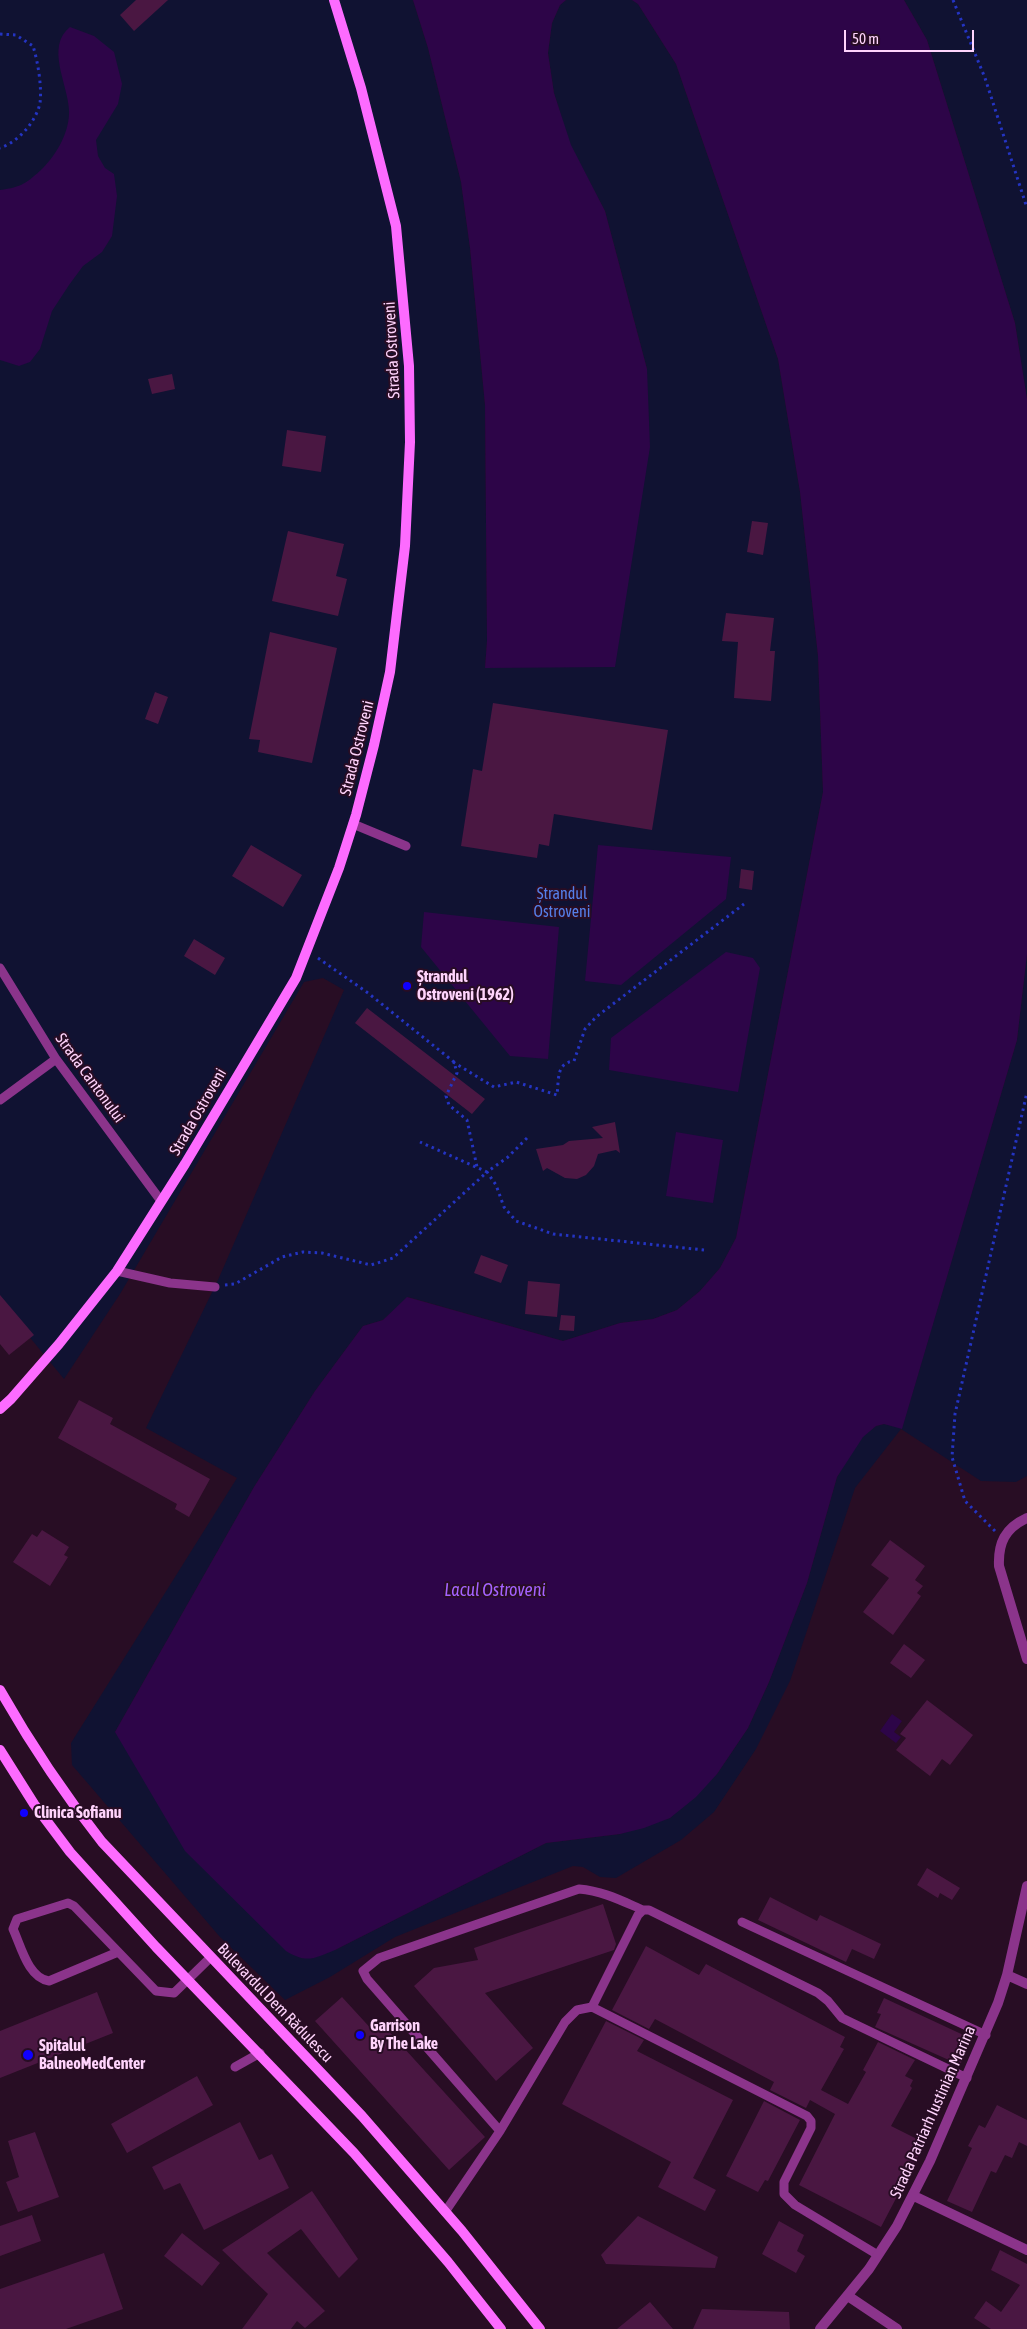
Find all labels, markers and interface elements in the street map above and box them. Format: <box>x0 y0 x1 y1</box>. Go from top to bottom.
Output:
scale bar <box>847 20 977 52</box>
text: 50 m <box>852 30 879 47</box>
street label: Strada Ostroveni <box>380 301 404 399</box>
street label: Strada Ostroveni <box>336 699 378 797</box>
park label: Ștrandul Ostroveni <box>534 884 590 922</box>
place label: Ștrandul Ostroveni (1962) <box>417 967 514 1005</box>
marker: Ștrandul Ostroveni (1962) <box>401 980 413 992</box>
street label: Strada Cantonului <box>51 1030 129 1126</box>
street label: Strada Ostroveni <box>165 1065 231 1159</box>
water label: Lacul Ostroveni <box>444 1579 546 1601</box>
place label: Clinica Sofianu <box>34 1803 121 1823</box>
marker: Clinica Sofianu <box>18 1807 30 1819</box>
street label: Bulevardul Dem Rădulescu <box>213 1939 337 2067</box>
place label: Garrison By The Lake <box>370 2016 438 2054</box>
street label: Strada Patriarh Iustinian Marina <box>886 2023 980 2201</box>
marker: Garrison By The Lake <box>354 2029 366 2041</box>
place label: Spitalul BalneoMedCenter <box>39 2036 145 2074</box>
marker: Spitalul BalneoMedCenter <box>21 2048 35 2062</box>

